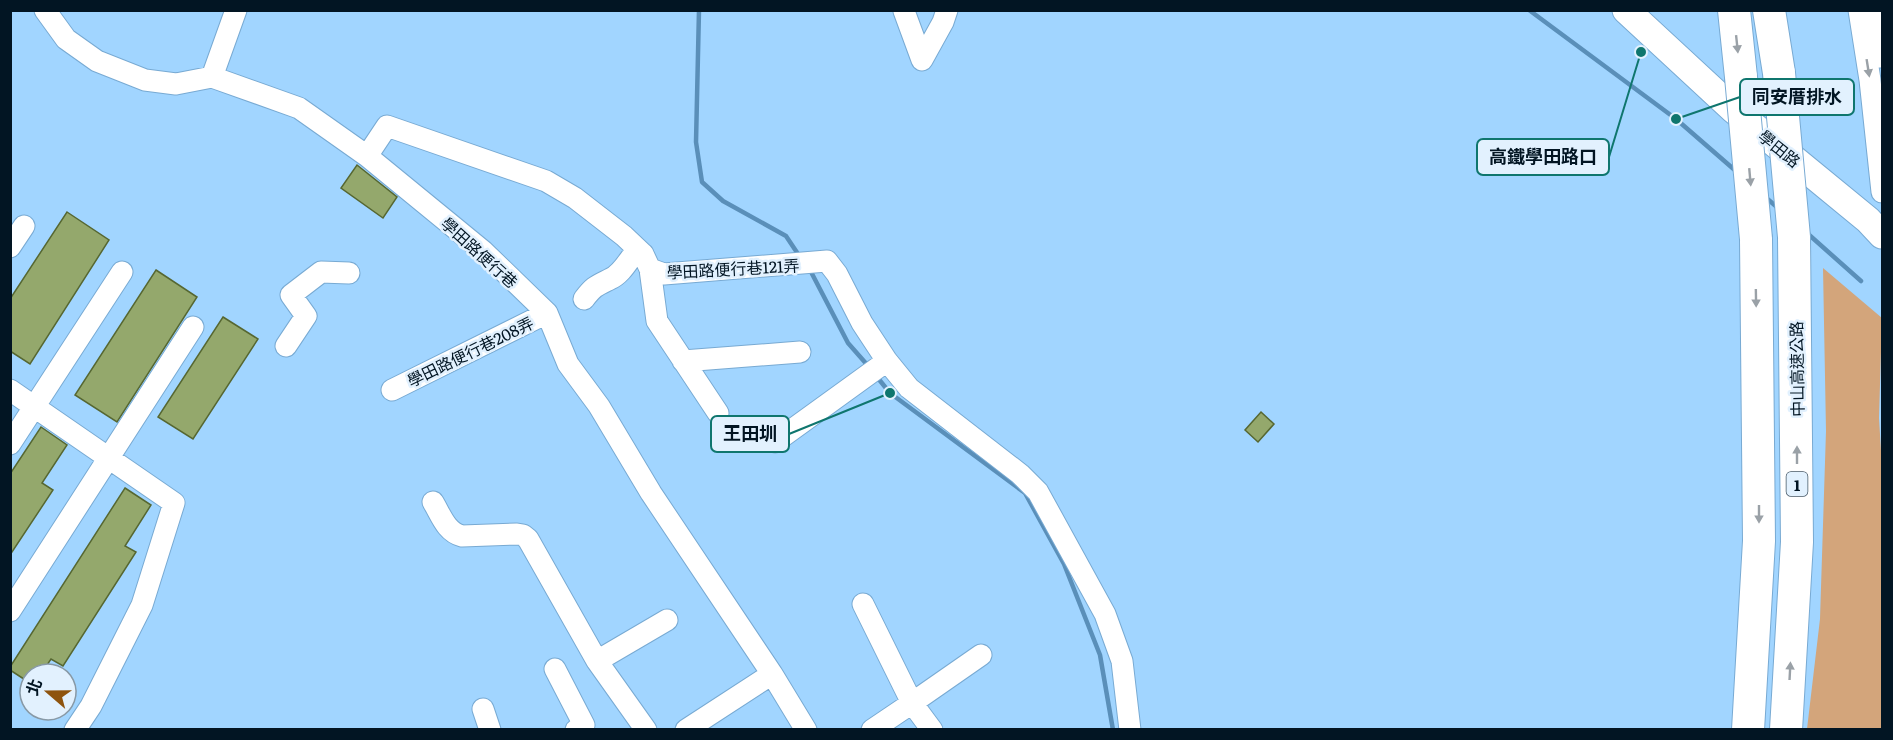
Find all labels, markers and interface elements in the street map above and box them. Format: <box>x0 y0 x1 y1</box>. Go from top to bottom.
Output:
one-way arrow <box>1732 34 1742 53</box>
one-way arrow <box>1864 59 1873 78</box>
callout: 同安厝排水 <box>1740 79 1854 115</box>
text: 同安厝排水 <box>1752 82 1842 109</box>
street label: 學田路 <box>1754 124 1806 172</box>
callout: 高鐵學田路口 <box>1477 139 1609 175</box>
text: 高鐵學田路口 <box>1489 142 1597 169</box>
one-way arrow <box>1745 167 1755 186</box>
street label: 學田路便行巷 <box>436 211 524 293</box>
street label: 學田路便行巷121弄 <box>666 253 800 283</box>
one-way arrow <box>1752 288 1761 307</box>
street label: 學田路便行巷208弄 <box>403 310 537 392</box>
street label: 中山高速公路 <box>1783 321 1809 417</box>
callout: 王田圳 <box>711 416 789 452</box>
text: 王田圳 <box>723 419 777 446</box>
one-way arrow <box>1792 446 1802 465</box>
road number: 1 <box>1786 472 1808 496</box>
one-way arrow <box>1754 504 1764 523</box>
north arrow <box>18 662 78 722</box>
one-way arrow <box>1785 662 1794 681</box>
text: 北 <box>19 675 47 698</box>

